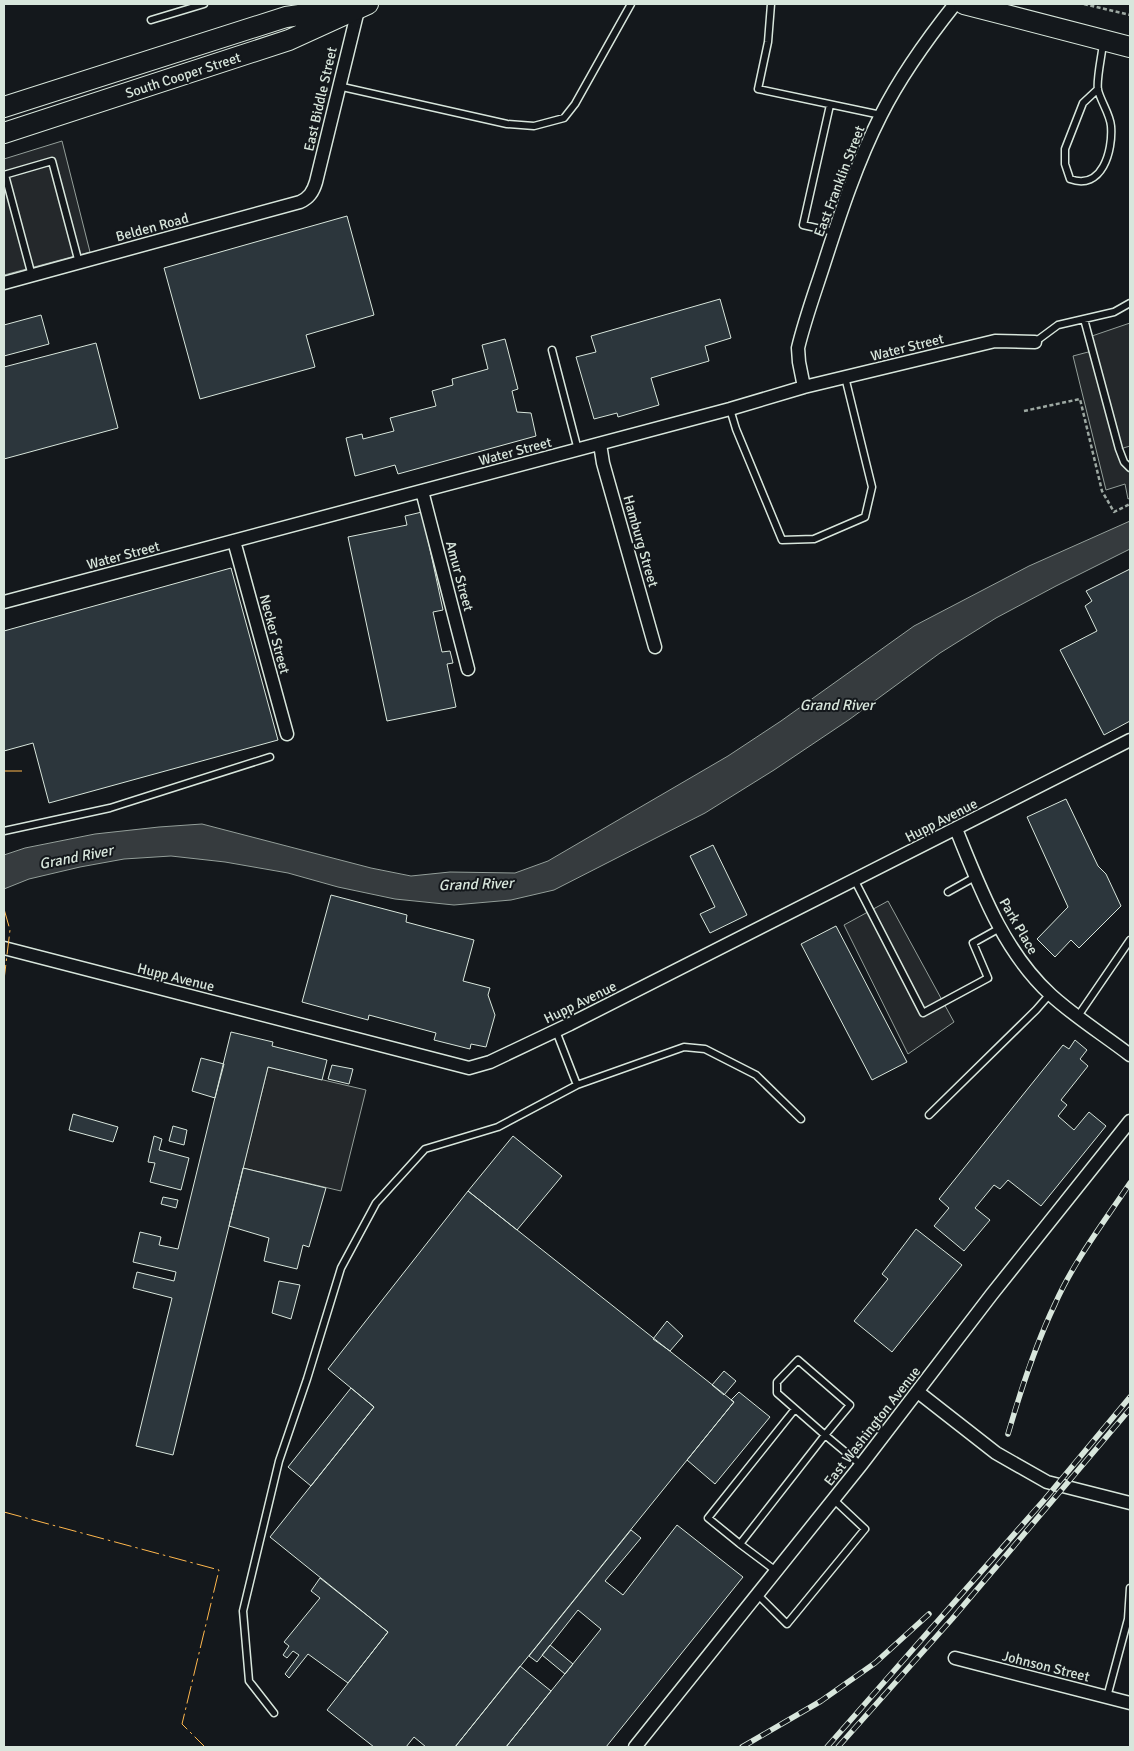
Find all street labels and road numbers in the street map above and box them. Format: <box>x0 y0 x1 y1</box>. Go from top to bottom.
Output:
street label: East Biddle Street <box>300 45 341 153</box>
street label: South Cooper Street <box>123 49 243 102</box>
street label: East Franklin Street <box>810 123 869 239</box>
street label: Belden Road <box>114 210 190 245</box>
street label: Water Street <box>869 330 946 365</box>
street label: Water Street <box>477 434 554 469</box>
street label: Hamburg Street <box>619 493 662 589</box>
street label: Water Street <box>85 538 162 573</box>
street label: Amur Street <box>442 539 477 613</box>
street label: Necker Street <box>256 593 293 676</box>
street label: Hupp Avenue <box>902 795 980 846</box>
street label: Park Place <box>996 895 1042 958</box>
street label: Hupp Avenue <box>136 960 216 995</box>
street label: Hupp Avenue <box>541 978 619 1027</box>
street label: East Washington Avenue <box>821 1363 924 1489</box>
street label: Johnson Street <box>1000 1647 1091 1686</box>

